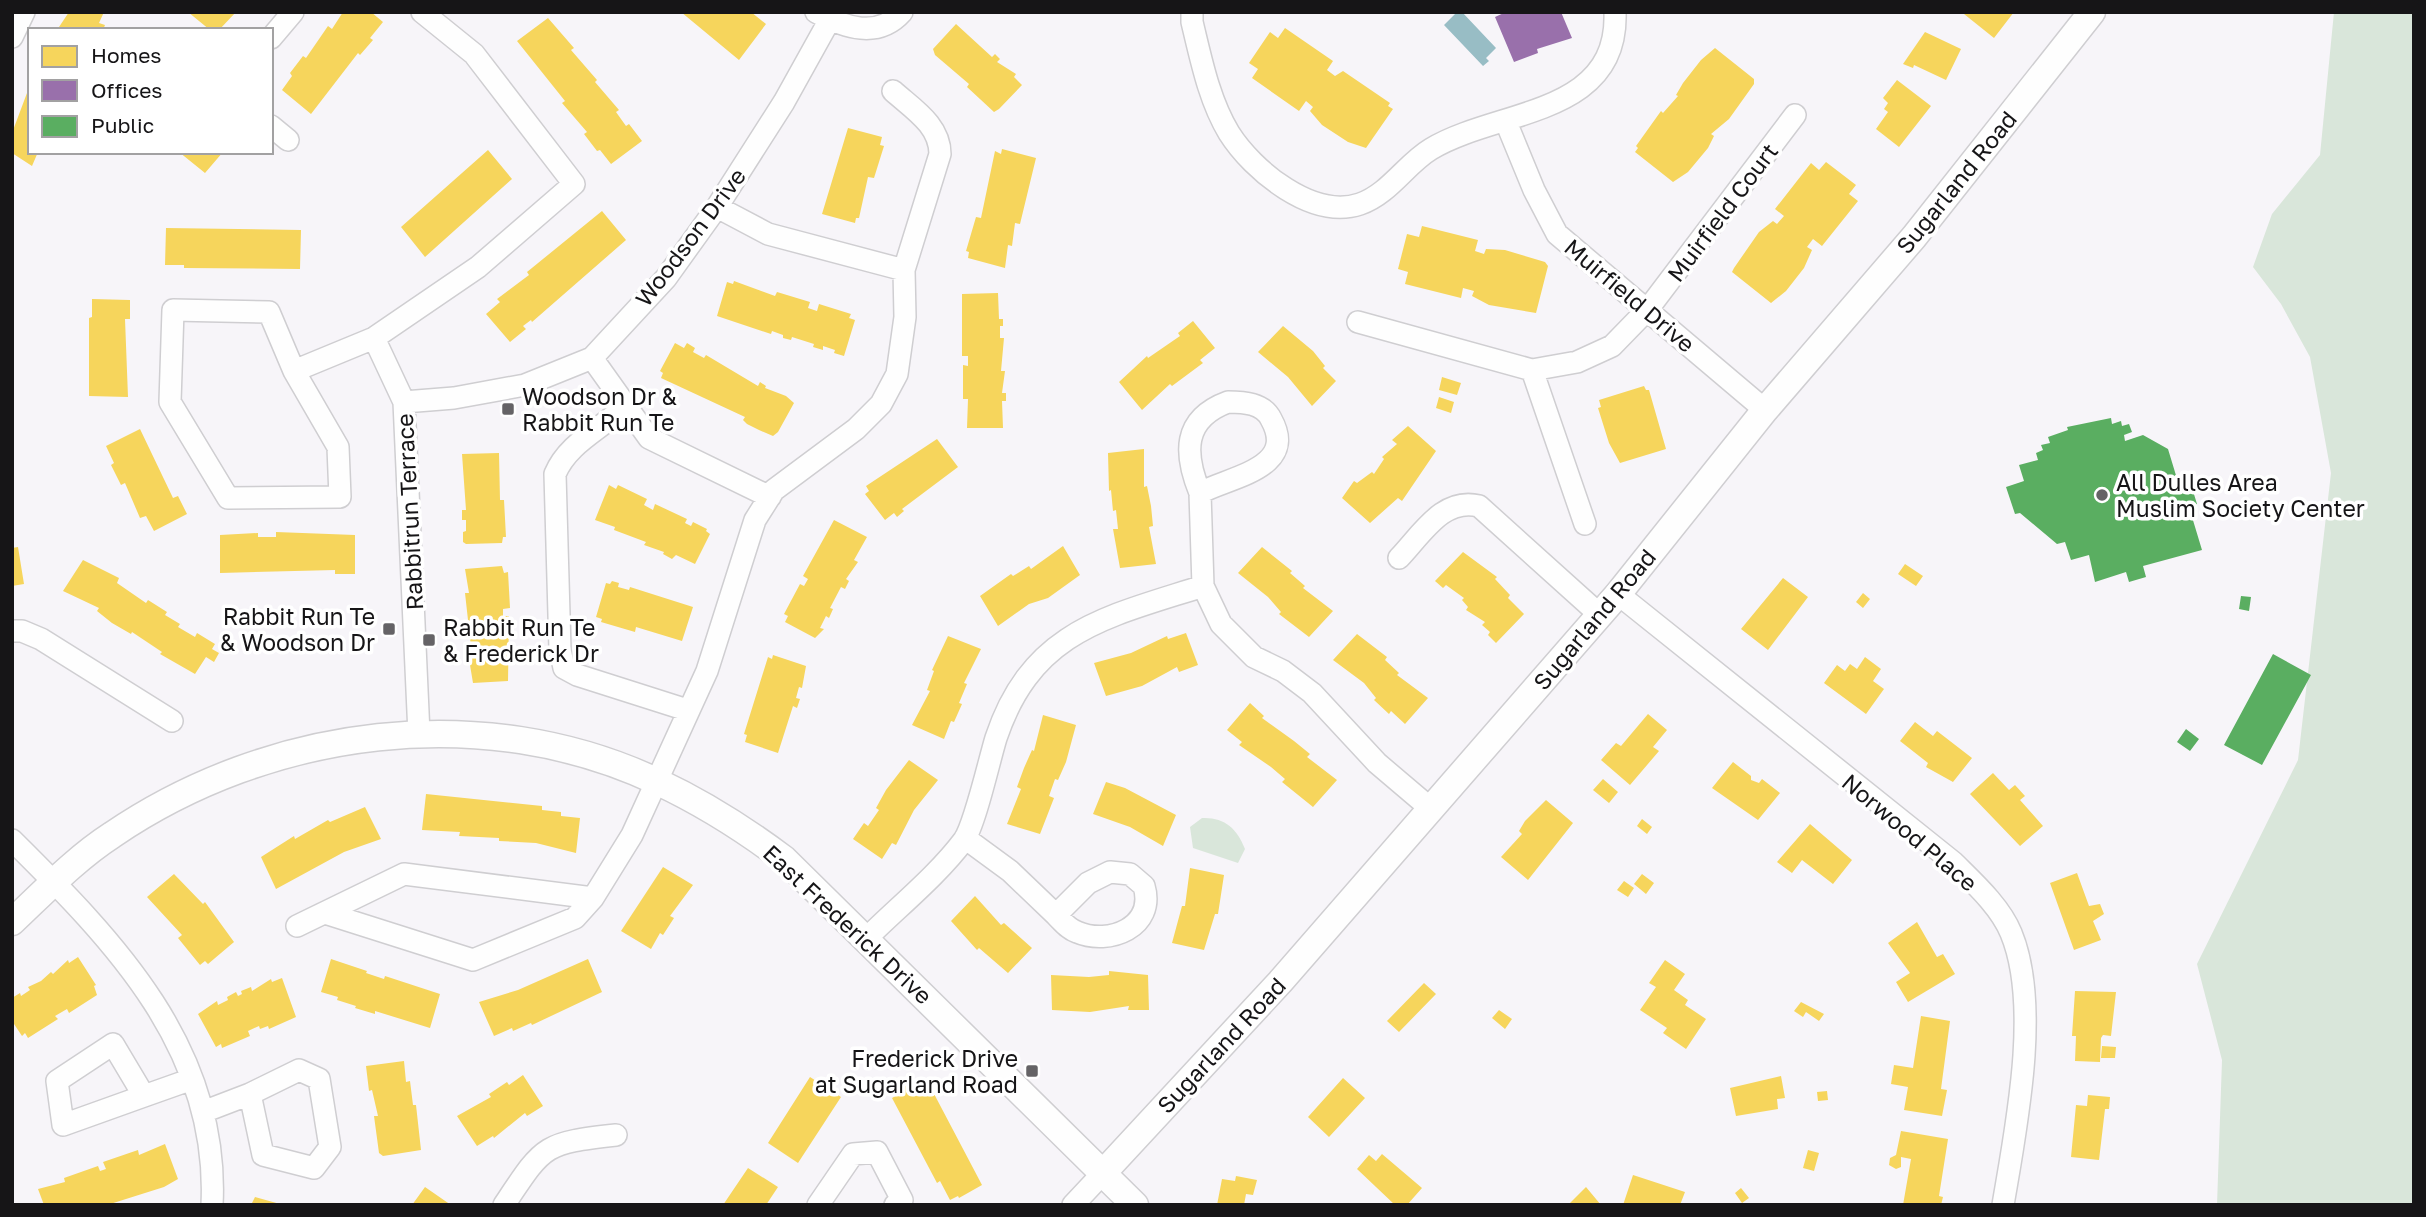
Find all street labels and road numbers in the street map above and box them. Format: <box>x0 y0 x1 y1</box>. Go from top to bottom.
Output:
street label: Sugarland Road <box>1890 105 2022 259</box>
street label: Muirfield Court <box>1661 137 1783 287</box>
street label: Woodson Drive <box>629 162 751 312</box>
street label: Muirfield Drive <box>1559 232 1701 358</box>
street label: Rabbitrun Terrace <box>390 413 428 611</box>
street label: Sugarland Road <box>1527 543 1661 695</box>
street label: Norwood Place <box>1837 767 1983 897</box>
street label: East Frederick Drive <box>758 839 938 1009</box>
street label: Sugarland Road <box>1151 971 1291 1119</box>

